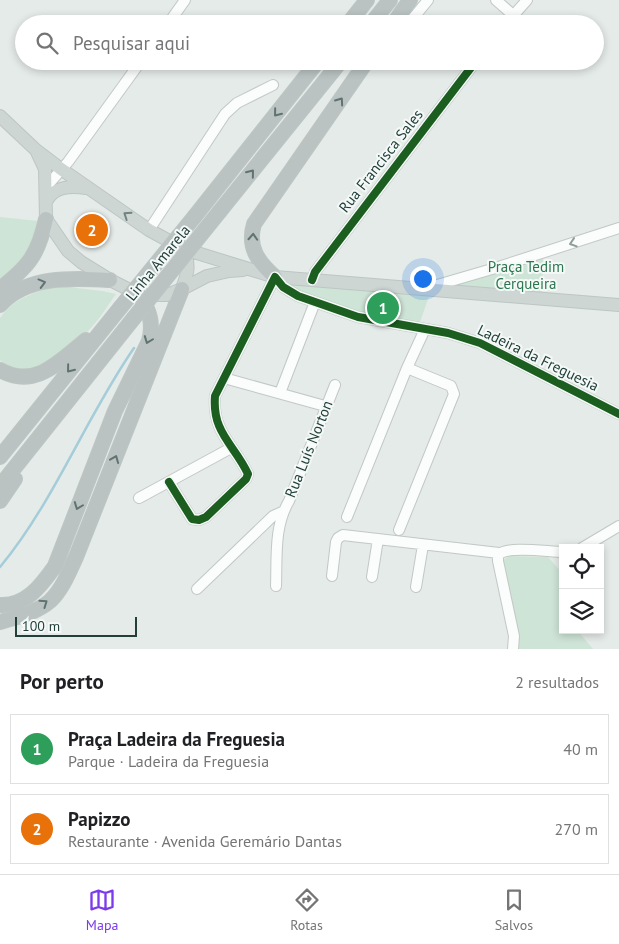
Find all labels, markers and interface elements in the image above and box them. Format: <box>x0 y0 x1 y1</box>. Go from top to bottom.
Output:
search box <box>15 15 604 70</box>
icon: search <box>33 29 61 57</box>
text: Pesquisar aqui <box>73 31 190 55</box>
one-way arrow <box>334 97 343 107</box>
street label: Rua Francisca Sales <box>334 105 427 216</box>
one-way arrow <box>274 107 282 116</box>
one-way arrow <box>246 170 254 179</box>
pin: 2 <box>76 211 108 249</box>
one-way arrow <box>123 212 133 221</box>
street label: Linha Amarela <box>121 221 194 304</box>
one-way arrow <box>247 232 258 240</box>
one-way arrow <box>569 238 577 248</box>
park label: Praça Tedim Cerqueira <box>488 257 564 293</box>
your location <box>410 266 436 292</box>
one-way arrow <box>38 278 47 289</box>
pin: 1 <box>367 289 399 327</box>
street label: Ladeira da Freguesia <box>475 320 602 395</box>
one-way arrow <box>144 335 155 344</box>
one-way arrow <box>67 364 76 373</box>
street label: Rua Luís Norton <box>280 397 337 500</box>
one-way arrow <box>109 455 119 464</box>
one-way arrow <box>74 501 85 510</box>
map controls <box>559 544 604 634</box>
button: locate <box>559 544 604 589</box>
button: layers <box>559 589 604 634</box>
one-way arrow <box>38 600 48 609</box>
scale bar <box>15 614 138 637</box>
text: 100 m <box>22 617 60 635</box>
text: Por perto <box>20 668 104 695</box>
text: 2 resultados <box>515 672 599 692</box>
text: Praça Ladeira da Freguesia <box>68 727 285 751</box>
text: 1 <box>32 739 42 759</box>
text: 40 m <box>563 739 598 759</box>
text: Parque · Ladeira da Freguesia <box>68 751 269 771</box>
text: Papizzo <box>68 807 131 831</box>
text: 2 <box>32 819 42 839</box>
text: 270 m <box>555 819 598 839</box>
text: Restaurante · Avenida Geremário Dantas <box>68 831 342 851</box>
tab: Mapa <box>86 886 118 934</box>
tab: Rotas <box>290 886 323 934</box>
tab: Salvos <box>495 886 533 934</box>

